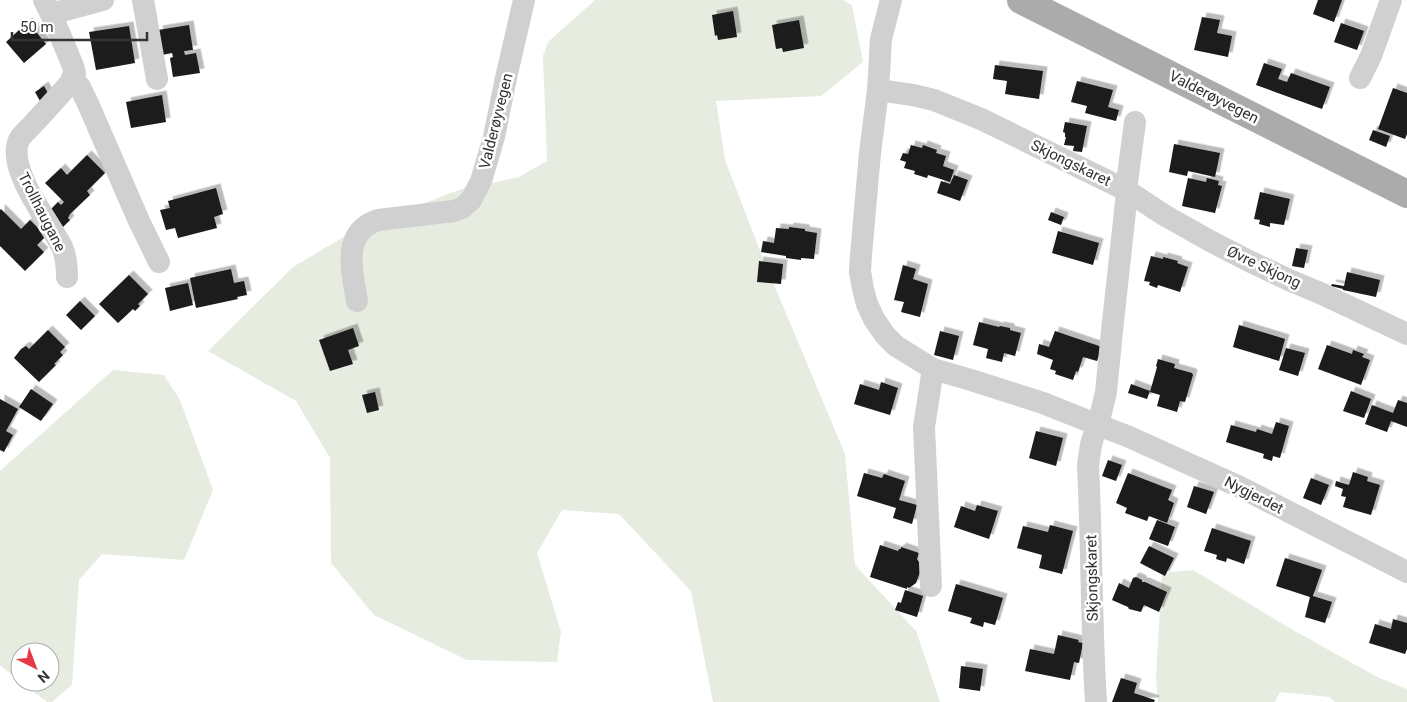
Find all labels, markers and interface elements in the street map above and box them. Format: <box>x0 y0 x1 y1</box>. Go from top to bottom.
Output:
scale bar <box>12 10 148 42</box>
text: 50 m <box>20 18 54 36</box>
street label: Valderøyvegen <box>1166 67 1262 127</box>
street label: Valderøyvegen <box>475 71 517 171</box>
street label: Skjongskaret <box>1028 136 1114 190</box>
street label: Trollhaugane <box>14 169 70 255</box>
street label: Øvre Skjong <box>1224 242 1304 292</box>
street label: Nygjerdet <box>1221 472 1287 518</box>
street label: Skjongskaret <box>1082 534 1102 621</box>
north arrow <box>10 642 60 692</box>
text: N <box>35 667 53 686</box>

